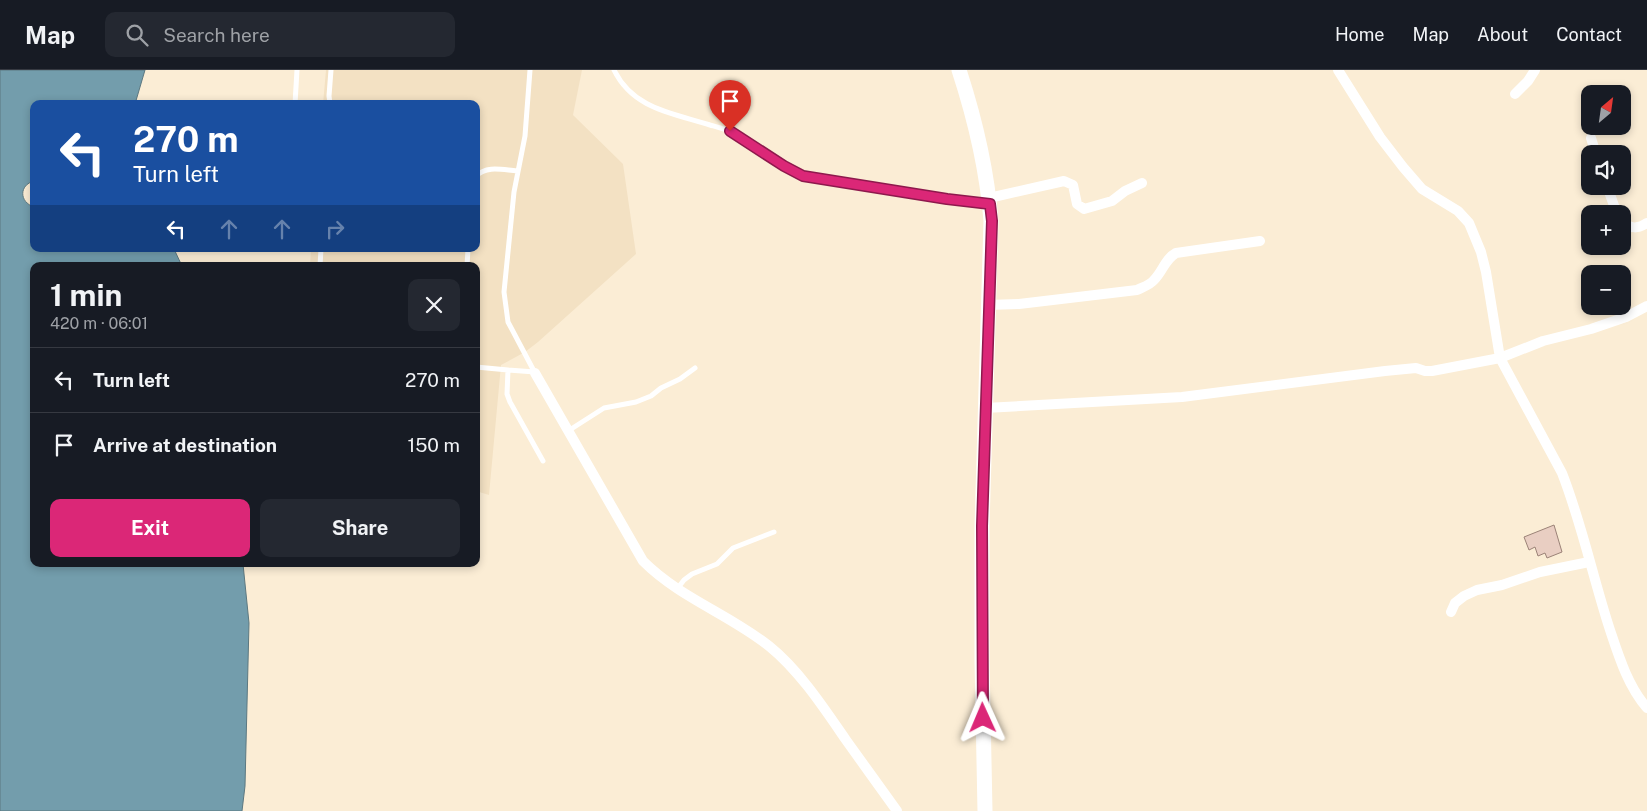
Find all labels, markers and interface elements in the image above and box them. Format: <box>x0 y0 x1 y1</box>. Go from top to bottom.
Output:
search box <box>105 12 455 57</box>
text: Map <box>25 21 75 49</box>
icon: search <box>123 21 151 49</box>
text: Search here <box>163 24 270 46</box>
text: Home <box>1335 24 1385 45</box>
text: Map <box>1413 24 1449 45</box>
text: About <box>1477 24 1528 45</box>
text: Contact <box>1556 24 1622 45</box>
pin <box>709 80 751 131</box>
north arrow <box>1581 85 1631 135</box>
map controls <box>1581 85 1631 315</box>
icon: arrive <box>716 87 744 115</box>
text: 270 m <box>133 119 239 160</box>
icon: left <box>50 120 115 185</box>
button: sound <box>1581 145 1631 195</box>
text: Turn left <box>133 161 219 187</box>
button: + <box>1581 205 1631 255</box>
icon: left <box>162 215 190 243</box>
icon: ahead <box>215 215 243 243</box>
icon: ahead <box>268 215 296 243</box>
icon: right <box>321 215 349 243</box>
button: − <box>1581 265 1631 315</box>
text: 1 min <box>50 277 122 313</box>
button: close <box>408 279 460 331</box>
text: 420 m · 06:01 <box>50 314 148 333</box>
icon: left <box>50 366 78 394</box>
text: Turn left <box>93 369 170 391</box>
text: 270 m <box>405 369 460 391</box>
icon: arrive <box>50 431 78 459</box>
text: Arrive at destination <box>93 434 277 456</box>
text: 150 m <box>407 434 460 456</box>
button: Exit <box>50 499 250 557</box>
button: Share <box>260 499 460 557</box>
position arrow <box>956 691 1008 743</box>

